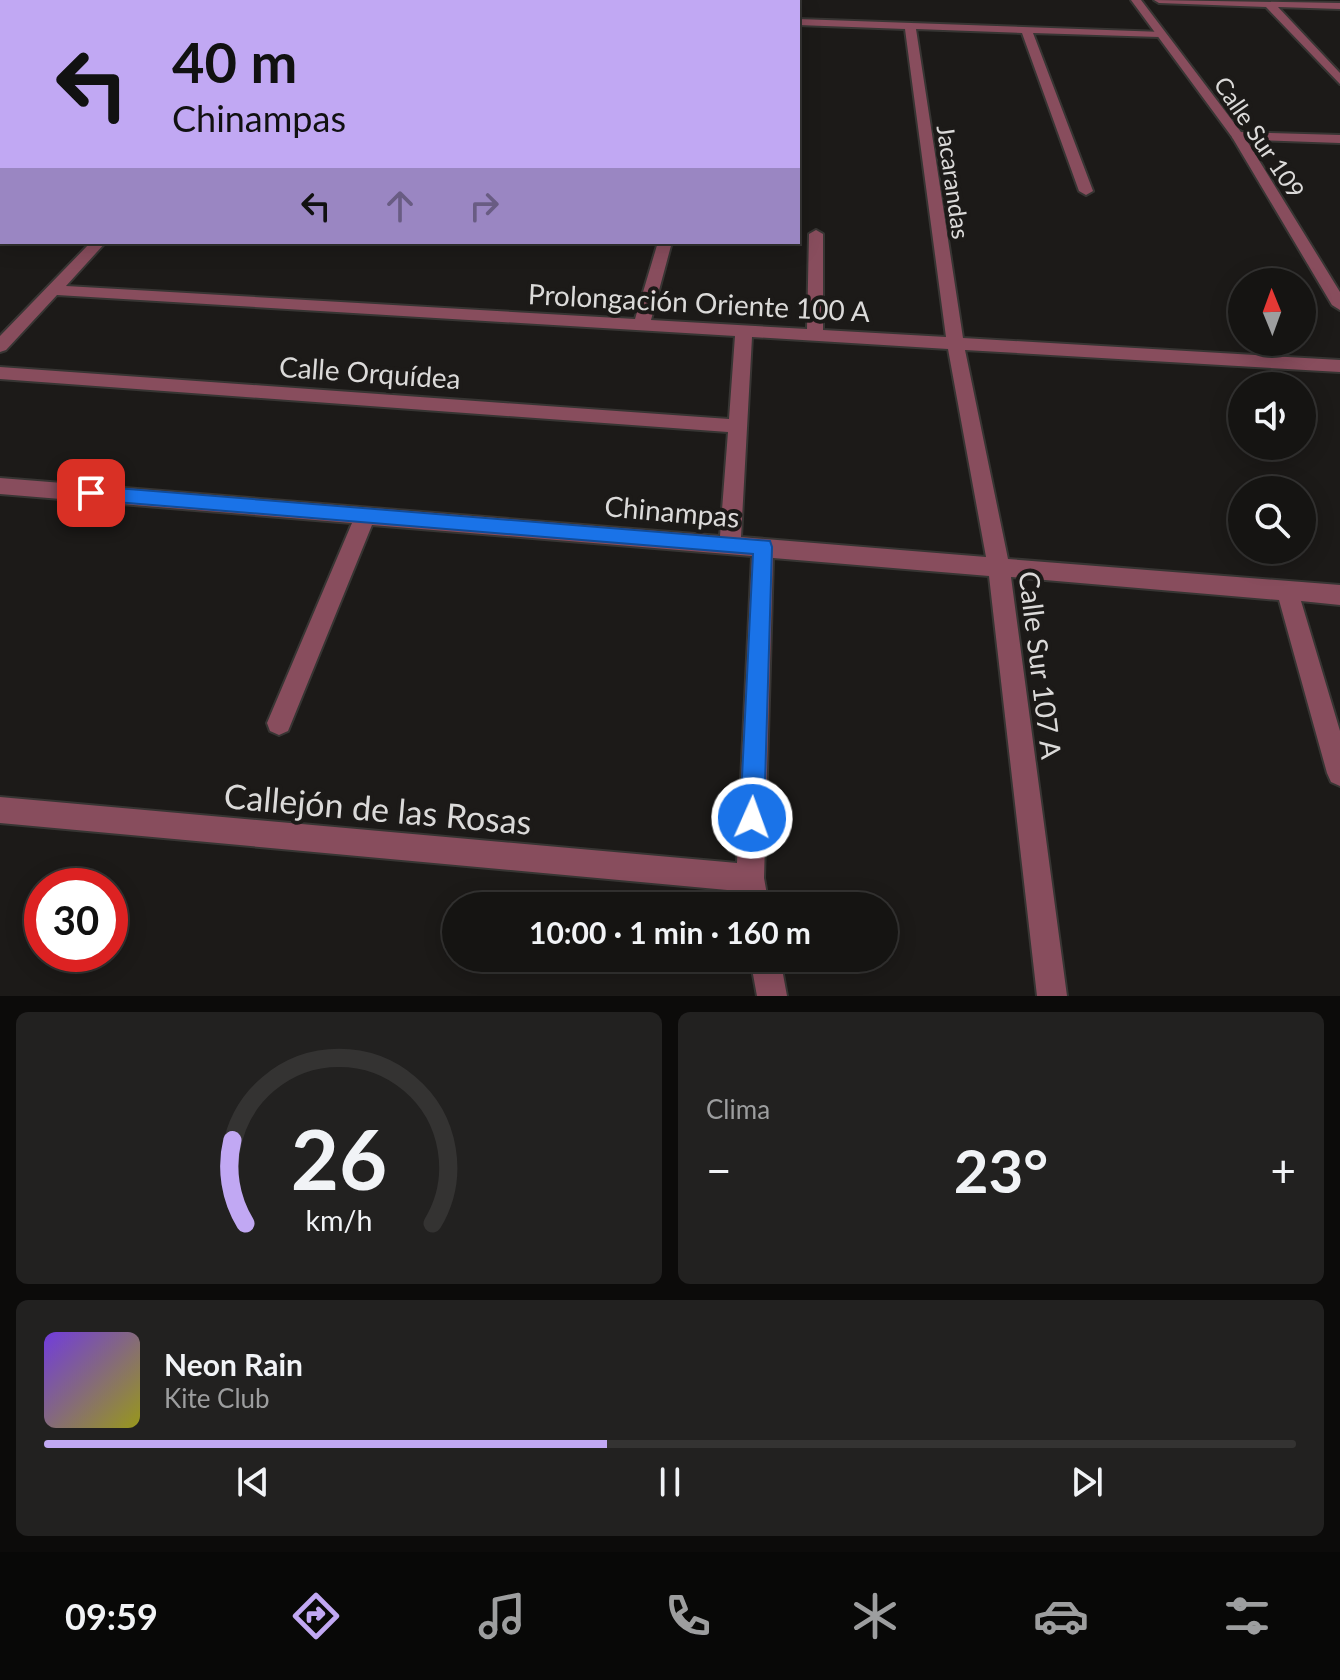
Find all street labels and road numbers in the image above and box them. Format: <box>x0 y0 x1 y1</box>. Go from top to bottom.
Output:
street label: Calle Sur 109 <box>1209 71 1311 203</box>
street label: Jacarandas <box>932 123 976 241</box>
street label: Prolongación Oriente 100 A <box>527 276 871 328</box>
street label: Calle Orquídea <box>278 349 462 395</box>
street label: Chinampas <box>603 488 741 534</box>
street label: Calle Sur 107 A <box>1013 569 1069 761</box>
street label: Callejón de las Rosas <box>223 774 533 842</box>

